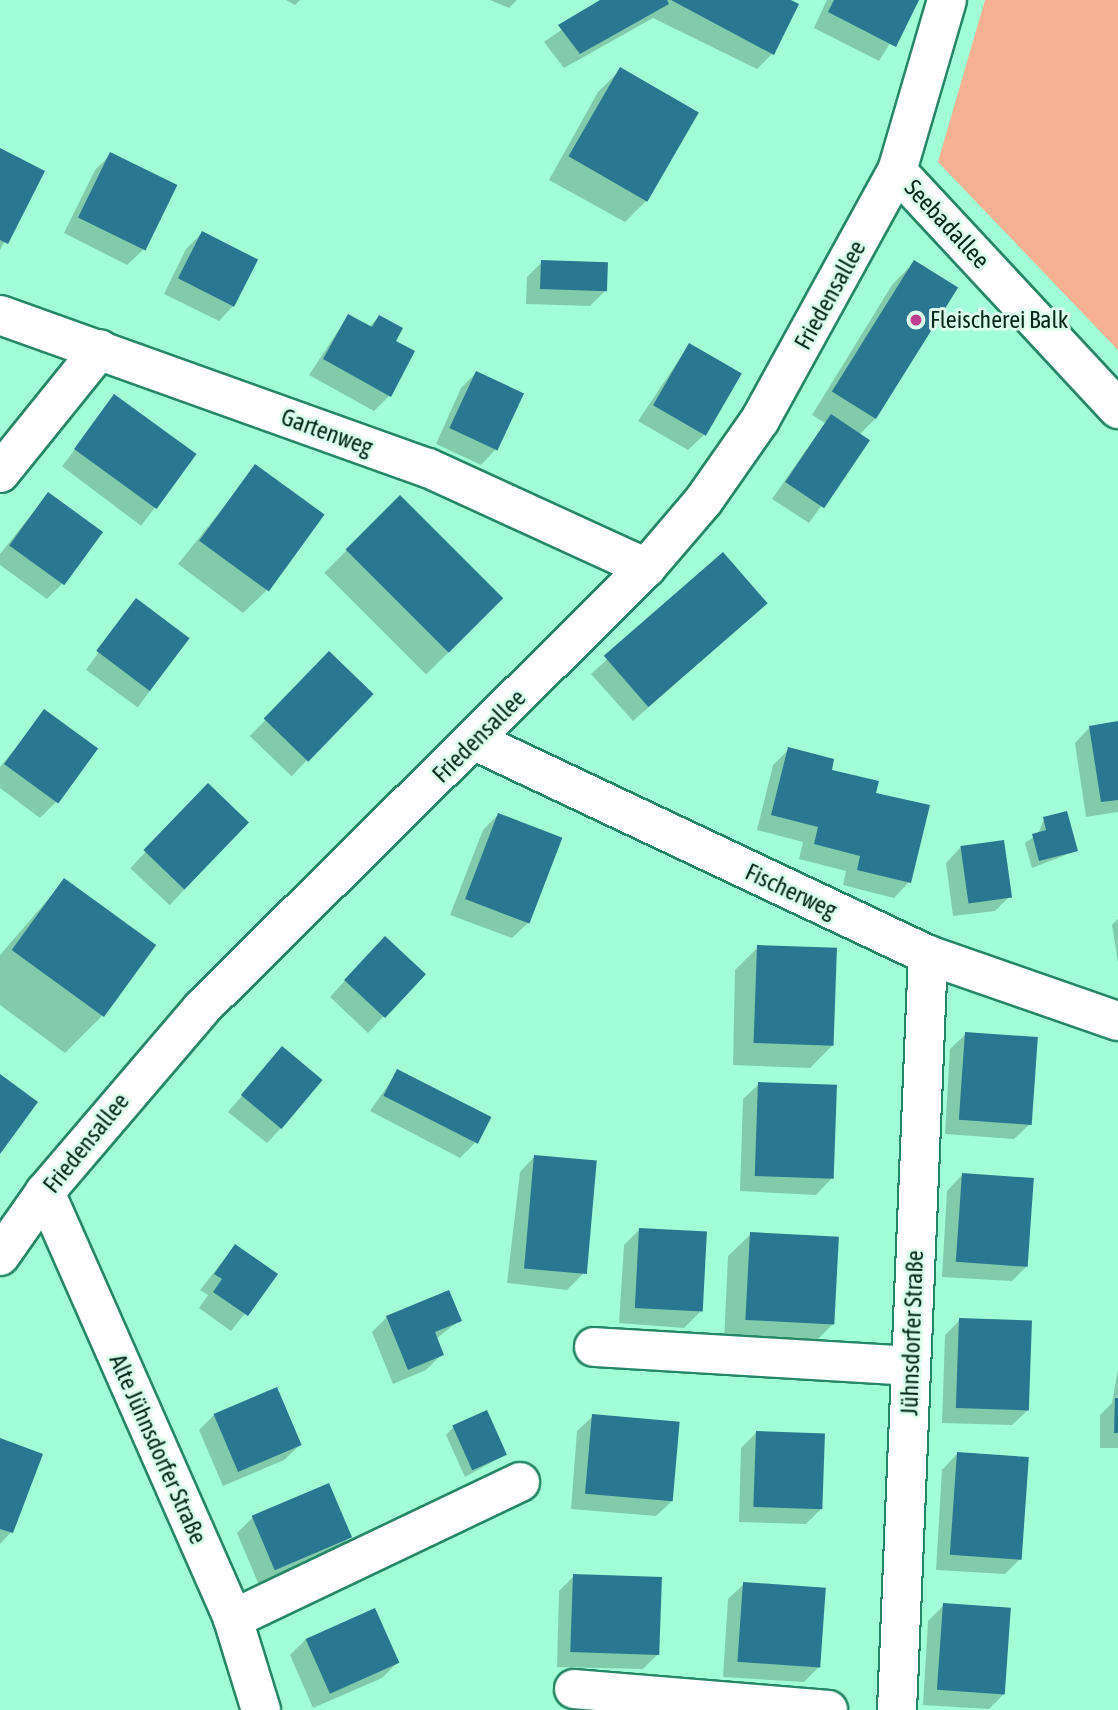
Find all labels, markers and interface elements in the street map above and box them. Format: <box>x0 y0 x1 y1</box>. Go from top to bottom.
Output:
street label: Seebadallee <box>899 174 995 274</box>
street label: Friedensallee <box>788 235 872 355</box>
place label: Fleischerei Balk <box>930 306 1068 334</box>
marker: Fleischerei Balk <box>908 312 924 328</box>
street label: Gartenweg <box>277 402 377 462</box>
street label: Friedensallee <box>426 683 532 789</box>
street label: Fischerweg <box>741 857 841 925</box>
street label: Friedensallee <box>37 1087 135 1199</box>
street label: Jühnsdorfer Straße <box>895 1250 929 1416</box>
street label: Alte Jühnsdorfer Straße <box>103 1350 213 1548</box>

